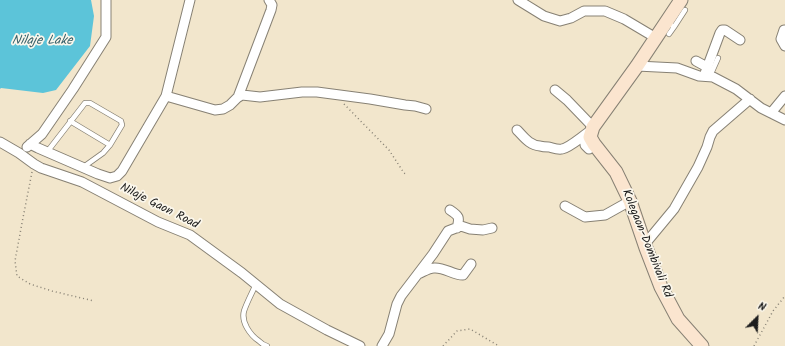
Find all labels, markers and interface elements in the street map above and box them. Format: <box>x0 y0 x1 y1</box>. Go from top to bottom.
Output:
water label: Nilaje Lake <box>12 34 72 50</box>
street label: Nilaje Gaon Road <box>117 181 201 233</box>
street label: Kolegaon-Dombivali Rd <box>618 188 674 300</box>
text: N <box>755 297 769 317</box>
north arrow <box>737 298 777 338</box>

